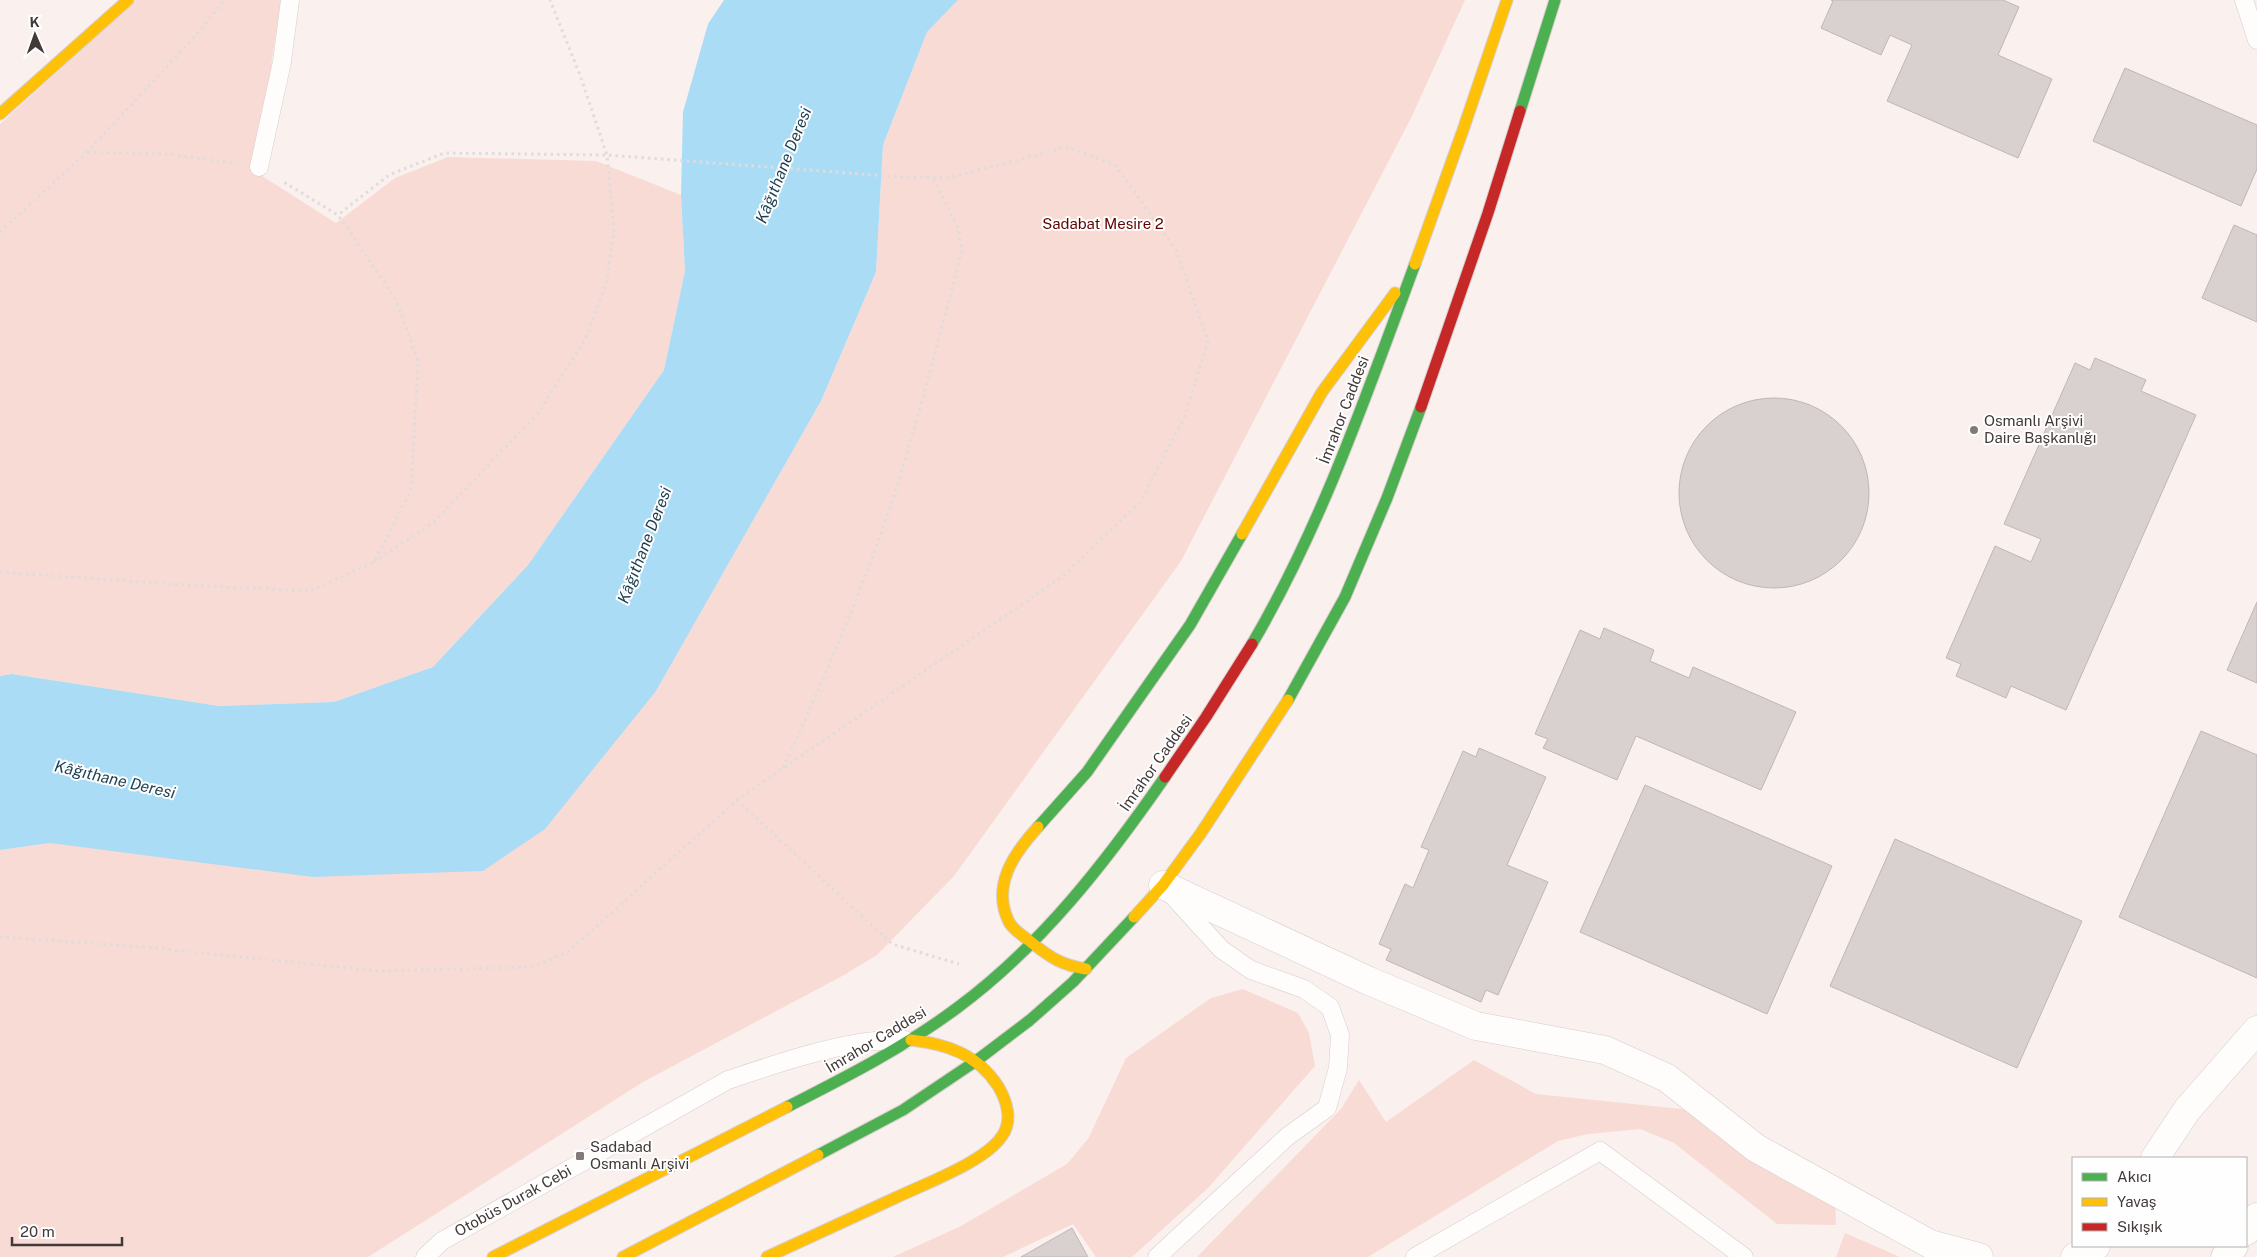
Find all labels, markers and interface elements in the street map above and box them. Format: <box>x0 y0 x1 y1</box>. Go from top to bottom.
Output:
north arrow <box>10 10 60 60</box>
text: K <box>29 14 40 30</box>
water label: Kâğıthane Deresi <box>752 104 815 226</box>
park label: Sadabat Mesire 2 <box>1042 215 1164 232</box>
street label: İmrahor Caddesi <box>1314 353 1372 466</box>
place label: Osmanlı Arşivi Daire Başkanlığı <box>1984 412 2096 446</box>
marker: Osmanlı Arşivi Daire Başkanlığı <box>1968 424 1980 436</box>
water label: Kâğıthane Deresi <box>614 484 675 606</box>
street label: İmrahor Caddesi <box>1115 711 1195 814</box>
water label: Kâğıthane Deresi <box>53 756 177 803</box>
street label: İmrahor Caddesi <box>822 1002 929 1076</box>
place label: Sadabad Osmanlı Arşivi <box>590 1138 689 1172</box>
marker: Sadabad Osmanlı Arşivi <box>574 1150 586 1162</box>
legend <box>2072 1157 2247 1247</box>
street label: Otobüs Durak Cebi <box>452 1162 574 1240</box>
text: Akıcı <box>2117 1168 2151 1185</box>
text: Yavaş <box>2117 1193 2156 1210</box>
scale bar <box>12 1214 122 1246</box>
text: Sıkışık <box>2117 1218 2163 1235</box>
text: 20 m <box>20 1223 55 1240</box>

